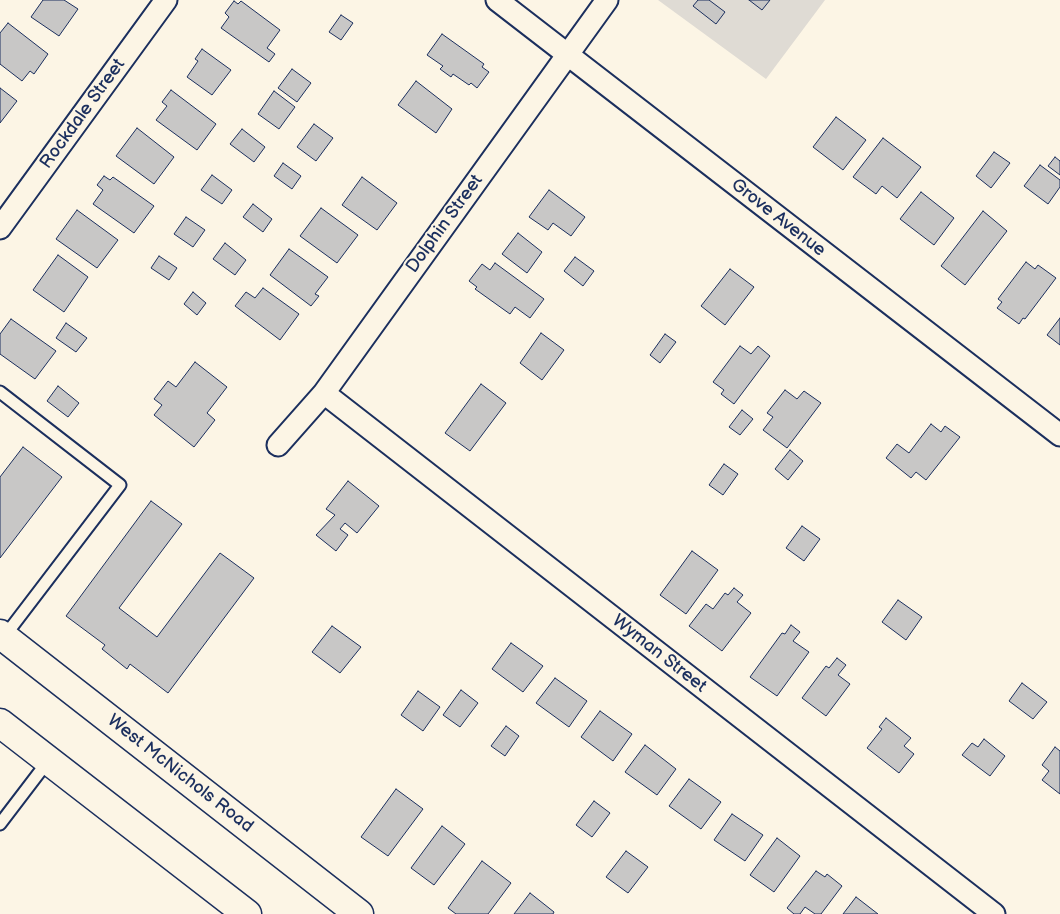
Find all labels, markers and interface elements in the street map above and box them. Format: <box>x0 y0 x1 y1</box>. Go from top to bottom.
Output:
street label: Rockdale Street <box>36 55 130 173</box>
street label: Dolphin Street <box>402 171 488 277</box>
street label: Grove Avenue <box>726 174 830 262</box>
street label: Wyman Street <box>607 610 711 698</box>
street label: West McNichols Road <box>103 710 257 838</box>

